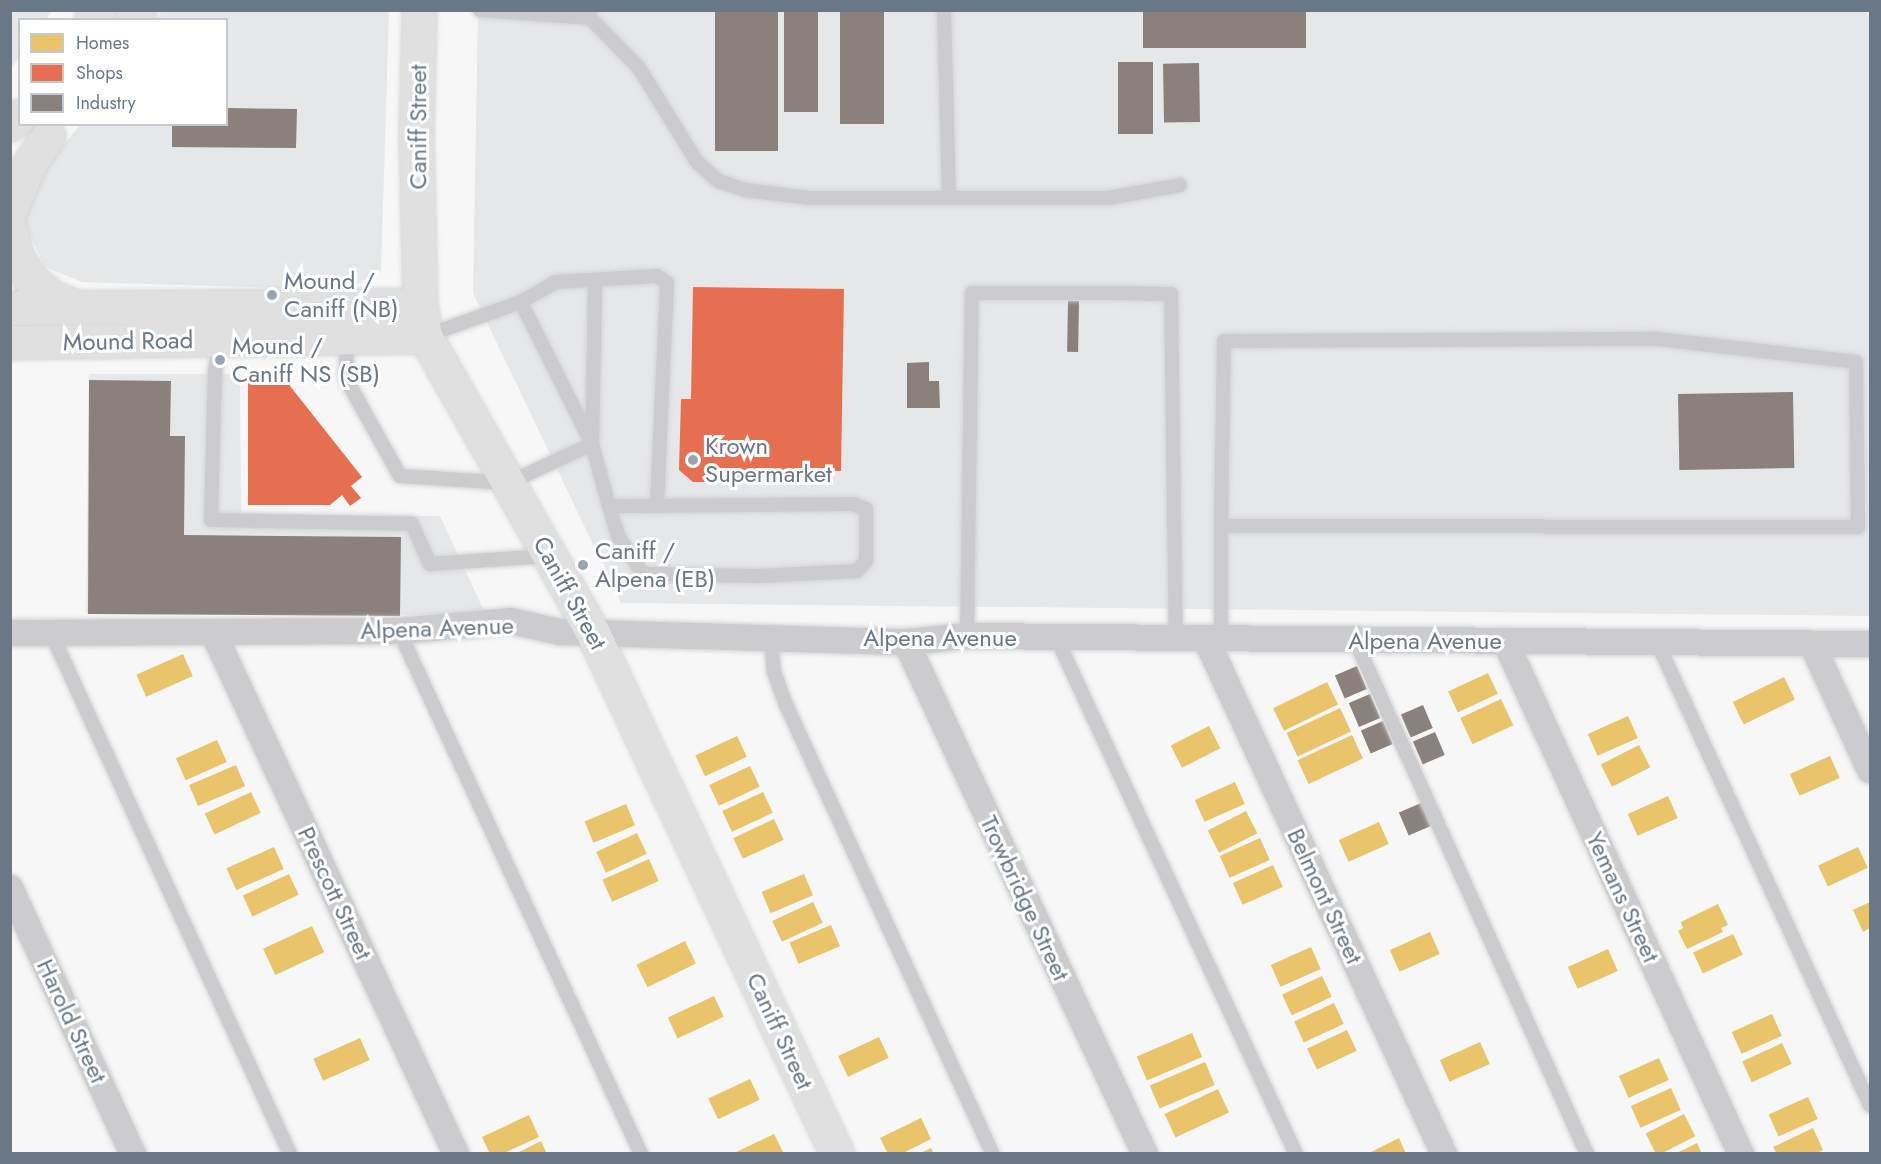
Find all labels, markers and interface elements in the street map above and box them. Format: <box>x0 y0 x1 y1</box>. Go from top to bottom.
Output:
legend <box>18 18 228 126</box>
text: Homes <box>76 30 129 56</box>
text: Shops <box>76 60 123 86</box>
street label: Caniff Street <box>404 64 432 190</box>
text: Industry <box>76 90 136 116</box>
place label: Mound / Caniff (NB) <box>284 267 399 323</box>
marker: Mound / Caniff (NB) <box>265 288 279 302</box>
street label: Mound Road <box>63 325 193 357</box>
place label: Mound / Caniff NS (SB) <box>232 332 380 388</box>
marker: Mound / Caniff NS (SB) <box>213 353 227 367</box>
place label: Krown Supermarket <box>705 432 832 488</box>
marker: Krown Supermarket <box>686 453 700 467</box>
street label: Caniff Street <box>527 531 613 655</box>
place label: Caniff / Alpena (EB) <box>595 537 715 593</box>
marker: Caniff / Alpena (EB) <box>576 558 590 572</box>
street label: Alpena Avenue <box>360 611 514 645</box>
street label: Alpena Avenue <box>863 624 1017 652</box>
street label: Alpena Avenue <box>1348 627 1502 655</box>
street label: Trowbridge Street <box>974 811 1076 985</box>
street label: Prescott Street <box>292 822 378 964</box>
street label: Belmont Street <box>1281 824 1369 968</box>
street label: Yemans Street <box>1580 827 1666 967</box>
street label: Harold Street <box>31 954 113 1088</box>
street label: Caniff Street <box>741 968 819 1094</box>

